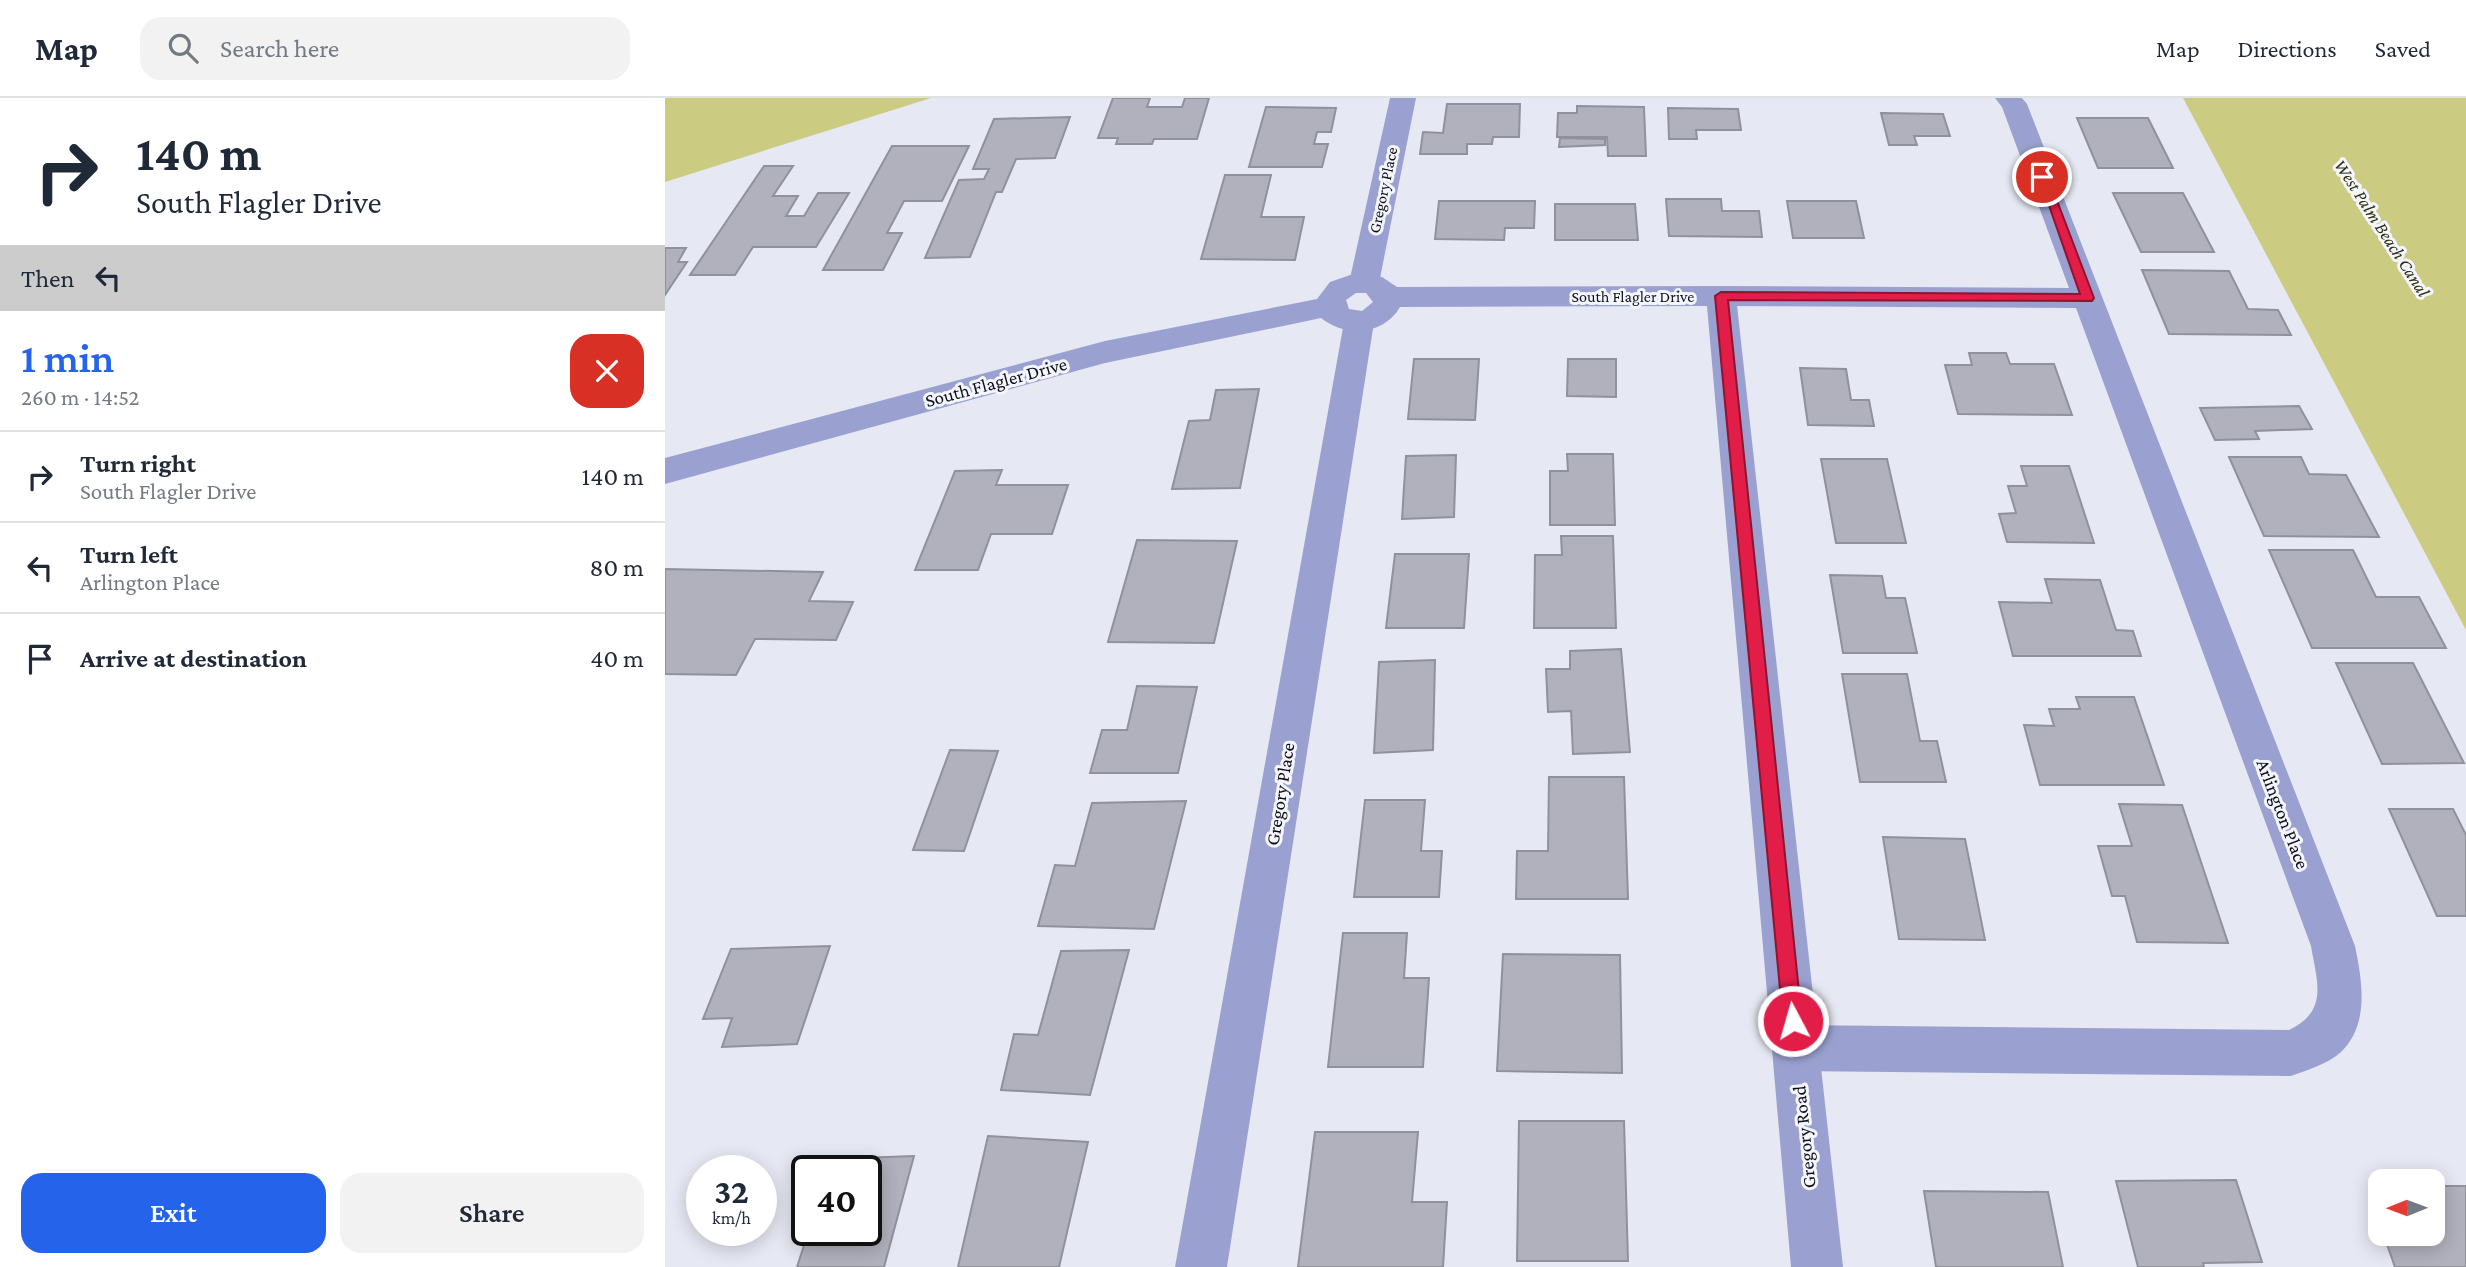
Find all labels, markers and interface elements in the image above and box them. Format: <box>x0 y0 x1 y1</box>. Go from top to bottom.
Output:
search box <box>140 17 630 80</box>
icon: search <box>164 29 202 67</box>
text: Map <box>35 30 98 67</box>
text: Search here <box>220 34 339 63</box>
text: Map <box>2156 35 2200 62</box>
text: Directions <box>2238 35 2337 62</box>
text: Saved <box>2375 35 2431 62</box>
icon: right <box>21 126 112 217</box>
text: 140 m <box>136 126 261 181</box>
street label: Gregory Place <box>1366 145 1401 235</box>
pin <box>2012 147 2072 207</box>
water label: West Palm Beach Canal <box>2330 156 2434 301</box>
icon: arrive <box>2023 158 2061 196</box>
text: South Flagler Drive <box>136 184 382 220</box>
icon: left <box>89 259 127 297</box>
text: Then <box>21 264 75 293</box>
street label: South Flagler Drive <box>1572 288 1694 306</box>
text: 1 min <box>21 334 114 381</box>
button: close <box>570 334 644 408</box>
street label: South Flagler Drive <box>923 353 1069 411</box>
text: 260 m · 14:52 <box>21 384 139 410</box>
text: Turn right <box>80 449 196 478</box>
icon: right <box>21 458 59 496</box>
text: 140 m <box>582 462 644 491</box>
text: South Flagler Drive <box>80 478 256 504</box>
text: Turn left <box>80 540 178 569</box>
icon: left <box>21 549 59 587</box>
text: 80 m <box>590 553 644 582</box>
text: Arlington Place <box>80 569 220 595</box>
icon: arrive <box>21 640 59 678</box>
text: Arrive at destination <box>80 644 307 673</box>
text: 40 m <box>590 644 644 673</box>
street label: Gregory Place <box>1262 741 1298 847</box>
street label: Arlington Place <box>2252 756 2314 872</box>
position arrow <box>1756 984 1830 1058</box>
street label: Gregory Road <box>1788 1085 1820 1189</box>
speed limit sign: 40 <box>791 1155 882 1246</box>
north arrow <box>2368 1169 2445 1246</box>
map controls <box>2368 1169 2445 1246</box>
text: 32 <box>714 1172 749 1211</box>
button: Exit <box>21 1173 326 1253</box>
button: Share <box>340 1173 644 1253</box>
text: km/h <box>712 1208 751 1228</box>

